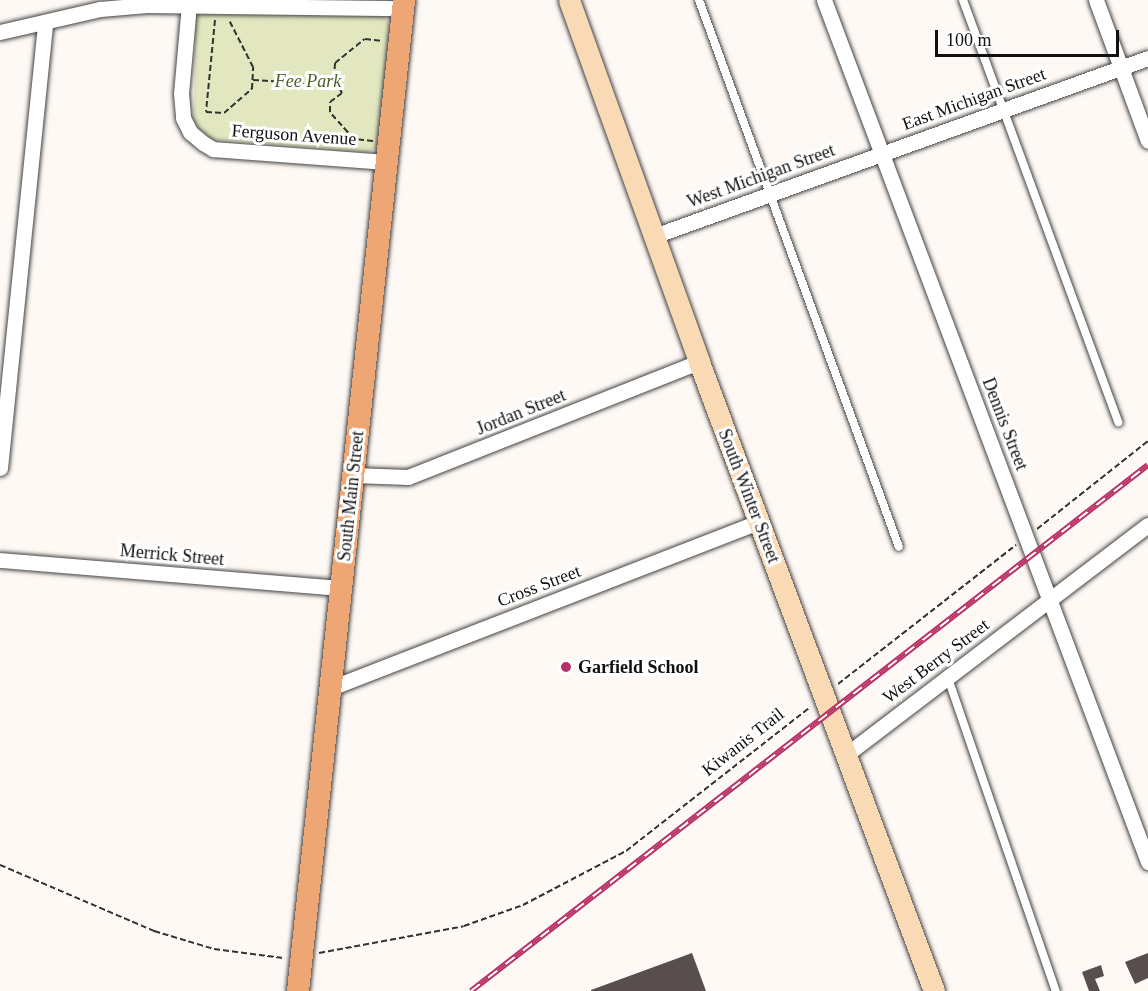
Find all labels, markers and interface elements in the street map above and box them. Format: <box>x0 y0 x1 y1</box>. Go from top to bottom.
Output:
scale bar <box>938 18 1122 56</box>
text: 100 m <box>946 30 992 50</box>
street label: East Michigan Street <box>899 63 1049 135</box>
park label: Fee Park <box>275 70 341 92</box>
street label: Ferguson Avenue <box>230 120 358 150</box>
street label: West Michigan Street <box>684 139 838 213</box>
street label: Dennis Street <box>977 375 1033 473</box>
street label: Jordan Street <box>473 384 569 440</box>
street label: South Winter Street <box>713 426 785 566</box>
street label: South Main Street <box>333 430 369 562</box>
street label: Merrick Street <box>119 540 225 570</box>
street label: Cross Street <box>494 560 584 612</box>
street label: West Berry Street <box>879 614 993 708</box>
place label: Garfield School <box>578 656 698 678</box>
marker: Garfield School <box>559 660 573 674</box>
street label: Kiwanis Trail <box>697 703 789 781</box>

